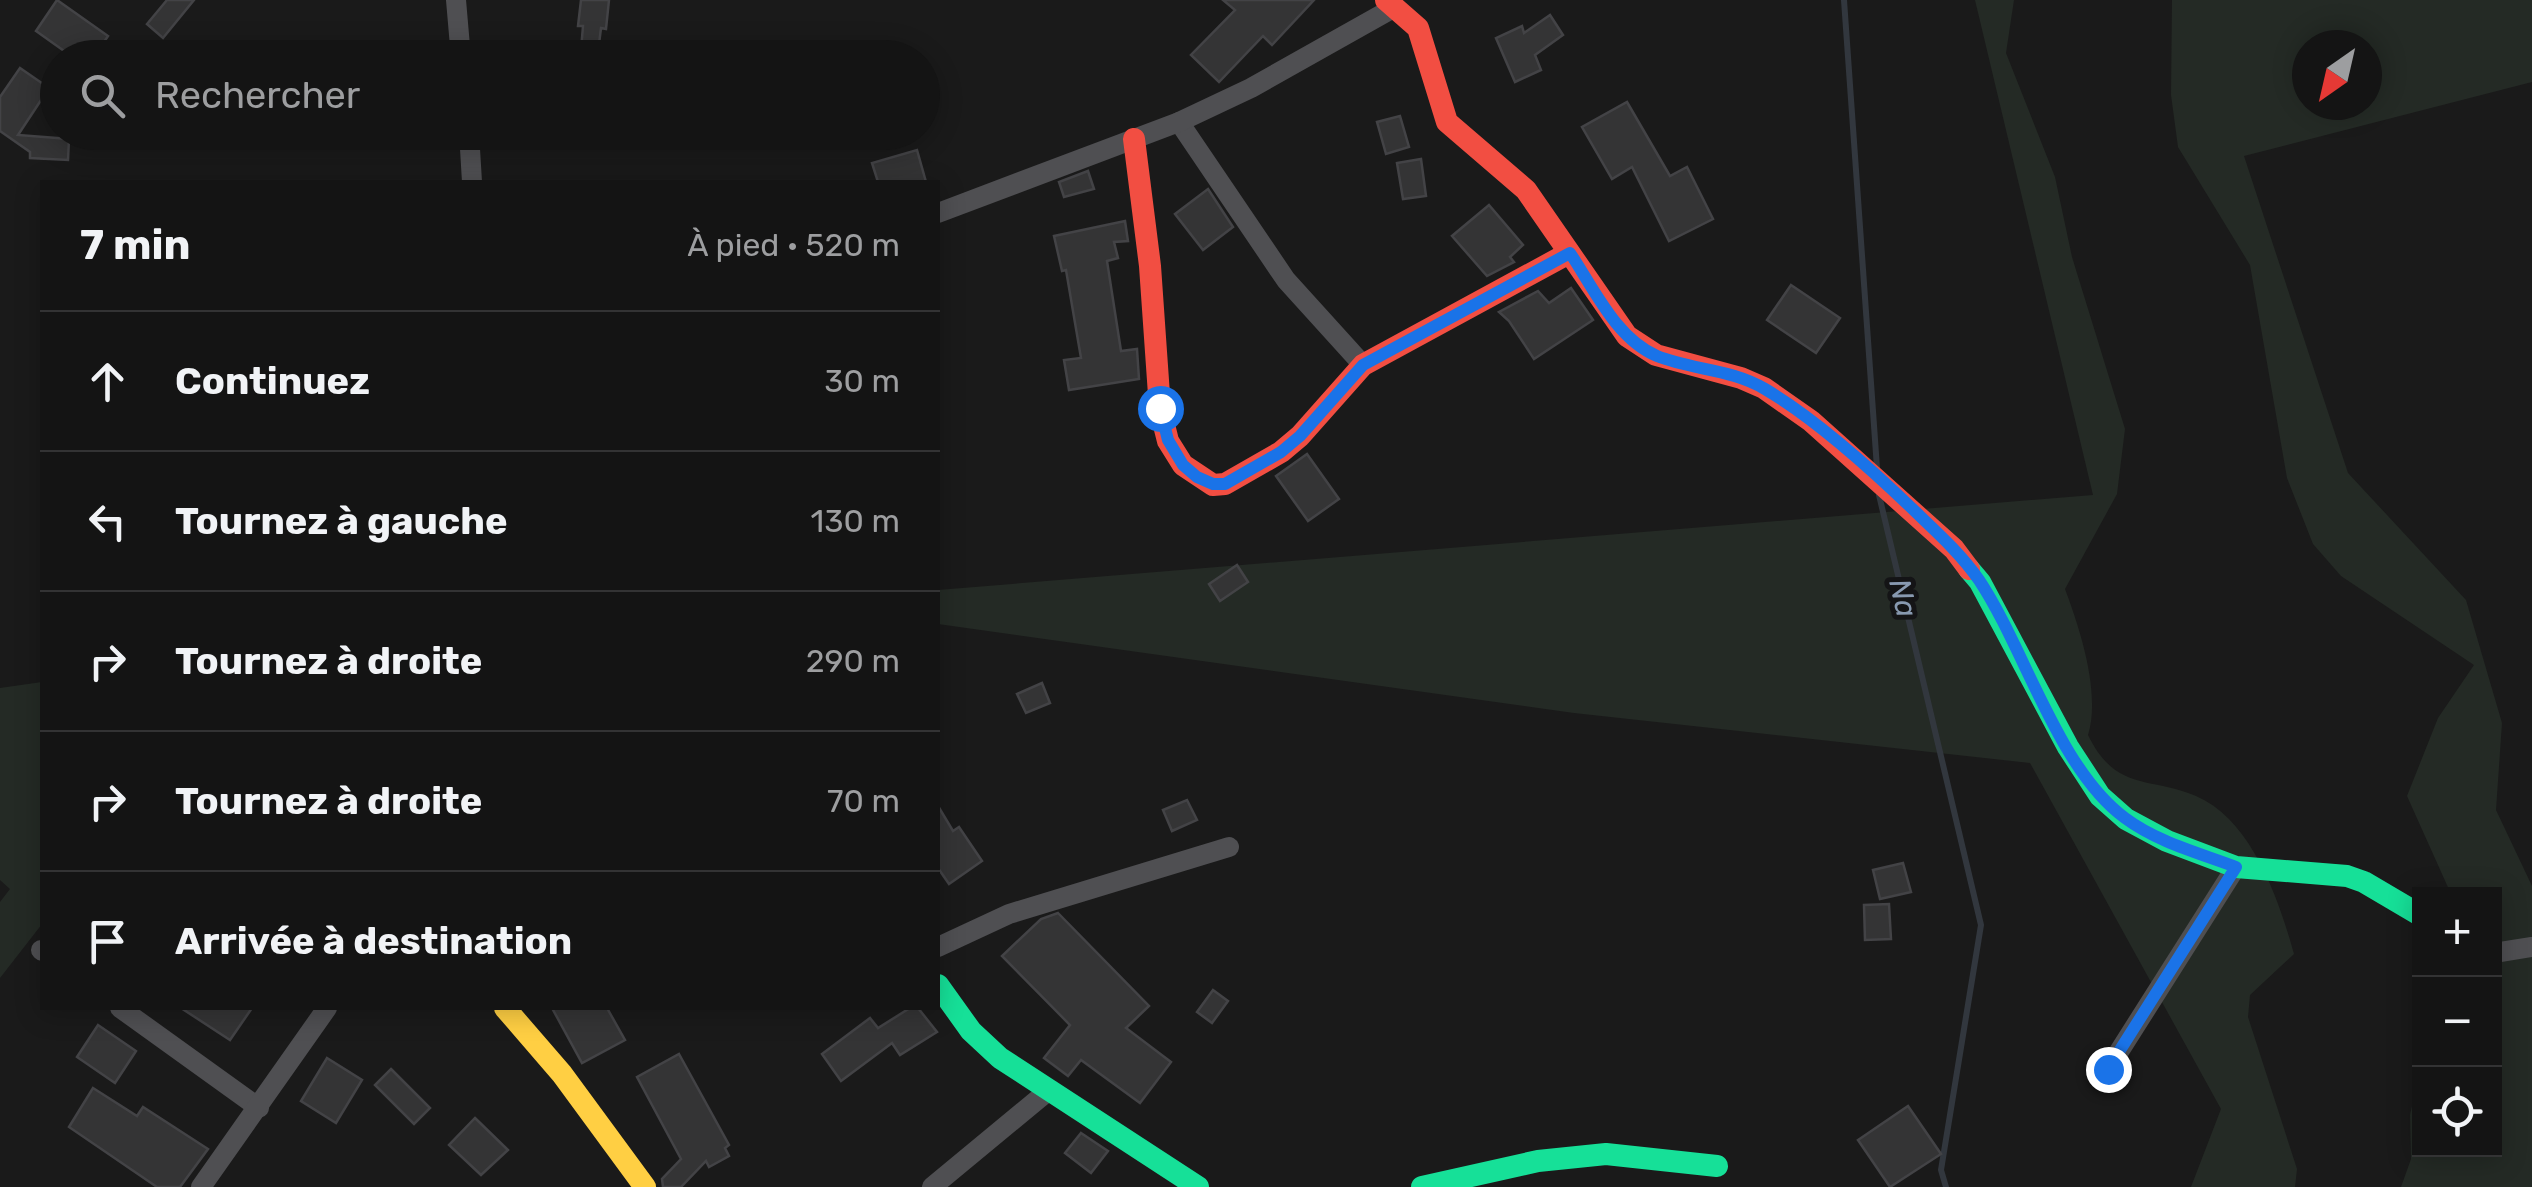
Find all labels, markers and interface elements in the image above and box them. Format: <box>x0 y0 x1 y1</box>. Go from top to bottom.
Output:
north arrow <box>2292 30 2382 120</box>
search box <box>40 40 940 150</box>
icon: search <box>75 68 130 123</box>
text: Rechercher <box>155 72 360 118</box>
text: 7 min <box>80 220 191 270</box>
text: À pied · 520 m <box>687 226 900 264</box>
icon: ahead <box>80 354 135 409</box>
text: Continuez <box>175 358 370 404</box>
text: 30 m <box>824 362 900 400</box>
route start <box>1138 386 1184 432</box>
icon: left <box>80 494 135 549</box>
text: Tournez à gauche <box>175 498 508 544</box>
text: 130 m <box>810 502 900 540</box>
water label: Na <box>1881 575 1925 621</box>
icon: right <box>80 634 135 689</box>
text: Tournez à droite <box>175 638 482 684</box>
text: 290 m <box>806 642 900 680</box>
icon: right <box>80 774 135 829</box>
text: Tournez à droite <box>175 778 482 824</box>
text: 70 m <box>827 782 900 820</box>
map controls <box>2412 887 2502 1157</box>
button: + <box>2412 887 2502 977</box>
icon: arrive <box>80 914 135 969</box>
text: Arrivée à destination <box>175 918 572 964</box>
button: − <box>2412 977 2502 1067</box>
route end <box>2086 1047 2132 1093</box>
button: locate <box>2412 1067 2502 1157</box>

